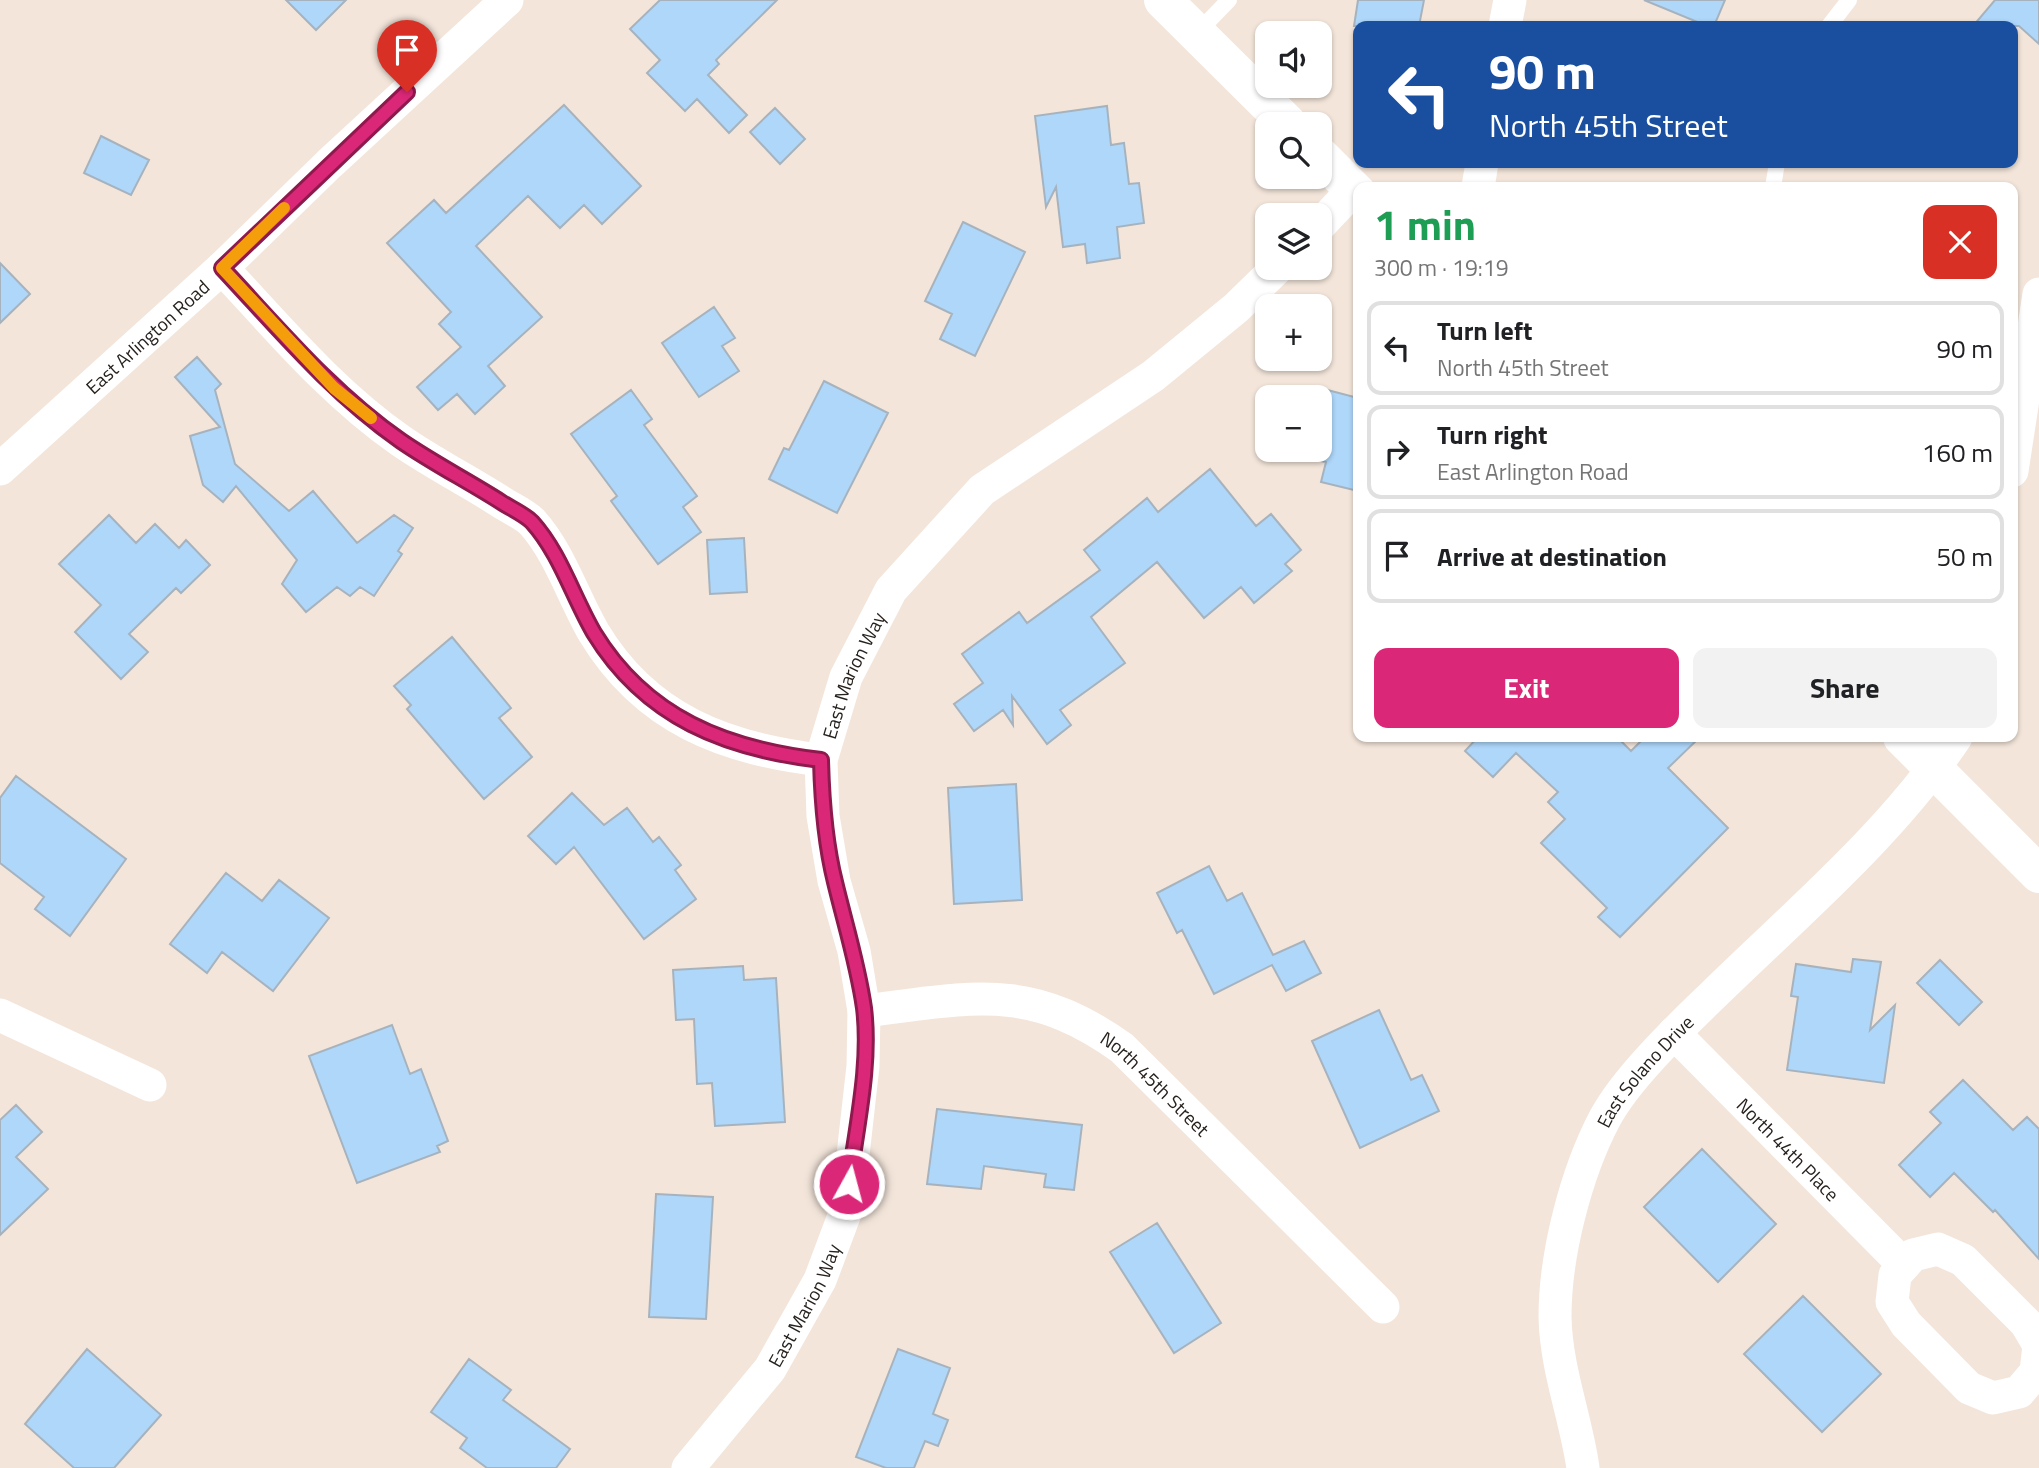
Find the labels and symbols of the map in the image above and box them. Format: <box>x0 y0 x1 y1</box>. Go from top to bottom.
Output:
pin <box>377 20 437 92</box>
street label: East Arlington Road <box>78 272 215 400</box>
street label: East Marion Way <box>814 606 892 742</box>
street label: East Solano Drive <box>1588 1008 1700 1132</box>
street label: North 45th Street <box>1095 1023 1217 1142</box>
street label: North 44th Place <box>1731 1090 1847 1207</box>
position arrow <box>812 1147 886 1221</box>
street label: East Marion Way <box>760 1239 847 1372</box>

